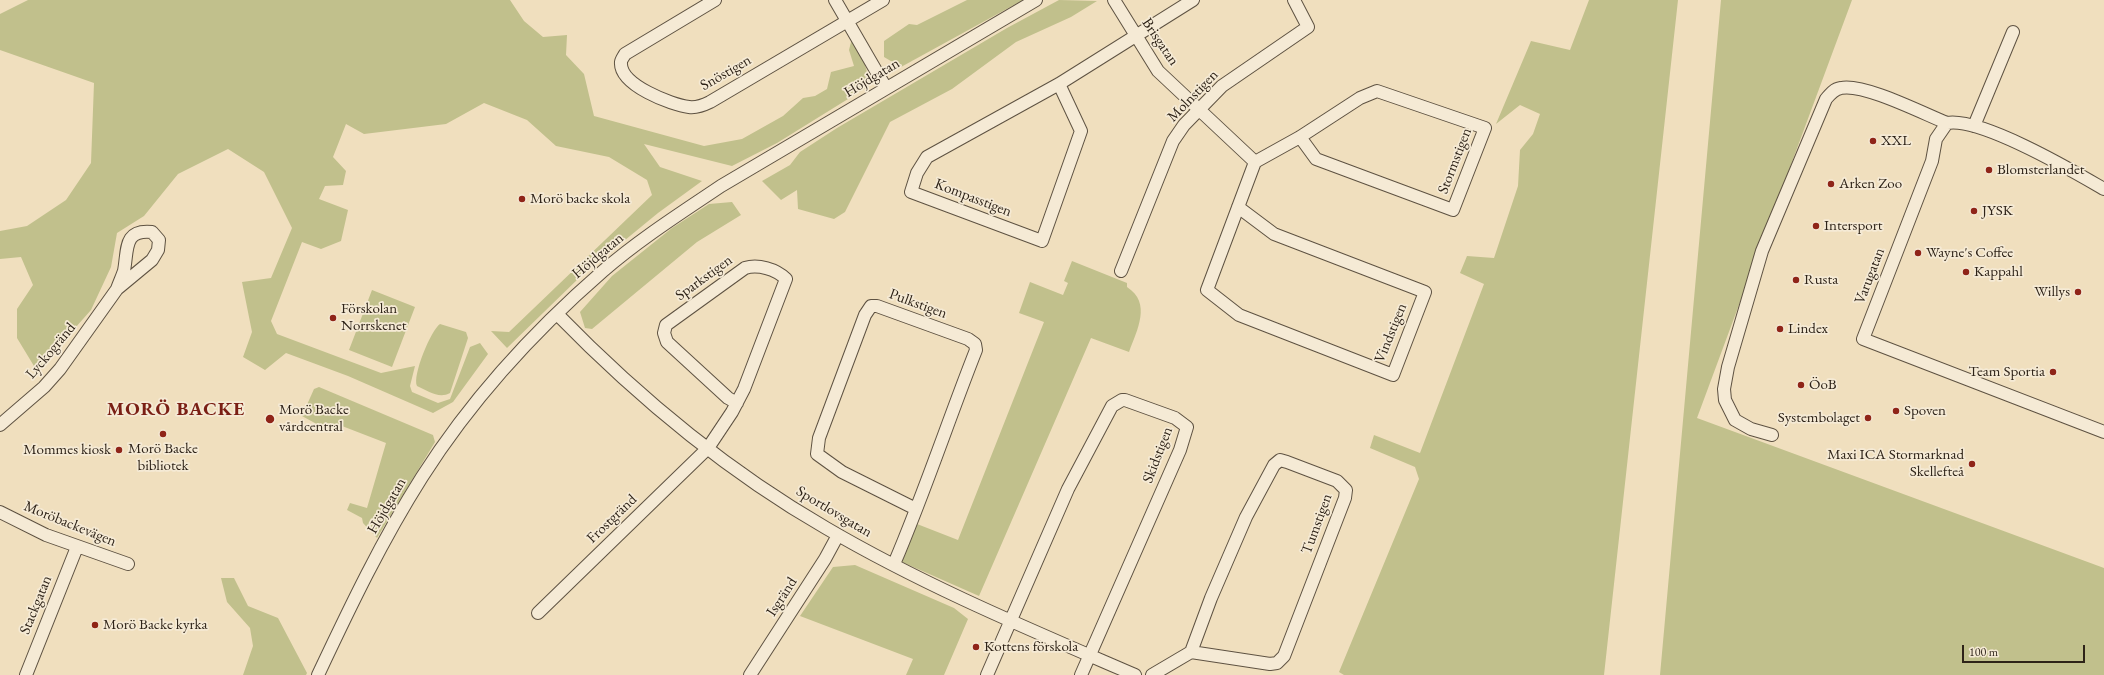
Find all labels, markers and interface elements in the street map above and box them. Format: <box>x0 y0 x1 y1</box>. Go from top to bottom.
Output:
street label: Brisgatan <box>1138 15 1182 69</box>
street label: Snöstigen <box>697 51 755 95</box>
street label: Höjdgatan <box>841 54 903 102</box>
street label: Molnstigen <box>1164 66 1222 126</box>
street label: Stormstigen <box>1434 125 1476 197</box>
place label: XXL <box>1881 132 1911 150</box>
marker: XXL <box>1868 136 1878 146</box>
place label: Blomsterlandet <box>1997 161 2085 179</box>
marker: Blomsterlandet <box>1984 165 1994 175</box>
street label: Kompasstigen <box>932 175 1014 221</box>
place label: Arken Zoo <box>1839 175 1902 193</box>
marker: Arken Zoo <box>1826 179 1836 189</box>
place label: Morö backe skola <box>530 190 630 208</box>
marker: Morö backe skola <box>517 194 527 204</box>
place label: JYSK <box>1982 202 2013 220</box>
marker: JYSK <box>1969 206 1979 216</box>
place label: Intersport <box>1824 217 1882 235</box>
marker: Intersport <box>1811 221 1821 231</box>
street label: Höjdgatan <box>569 229 627 283</box>
place label: Wayne's Coffee <box>1926 244 2013 262</box>
street label: Varugatan <box>1851 245 1889 307</box>
marker: Wayne's Coffee <box>1913 248 1923 258</box>
street label: Sparkstigen <box>672 251 736 305</box>
place label: Kappahl <box>1974 263 2023 281</box>
marker: Kappahl <box>1961 267 1971 277</box>
place label: Rusta <box>1804 271 1838 289</box>
marker: Rusta <box>1791 275 1801 285</box>
place label: Willys <box>2034 283 2070 301</box>
street label: Pulkstigen <box>887 285 949 323</box>
marker: Willys <box>2073 287 2083 297</box>
place label: Förskolan Norrskenet <box>341 300 407 335</box>
street label: Vindstigen <box>1371 301 1411 365</box>
marker: Förskolan Norrskenet <box>328 313 338 323</box>
street label: Lyckogränd <box>22 319 80 383</box>
place label: Lindex <box>1788 320 1828 338</box>
marker: Lindex <box>1775 324 1785 334</box>
place label: Team Sportia <box>1968 363 2045 381</box>
marker: Team Sportia <box>2048 367 2058 377</box>
place label: ÖoB <box>1809 376 1837 394</box>
marker: ÖoB <box>1796 380 1806 390</box>
district label: MORÖ BACKE <box>107 399 245 421</box>
place label: Morö Backe vårdcentral <box>279 401 349 436</box>
place label: Spoven <box>1904 402 1946 420</box>
marker: Spoven <box>1891 406 1901 416</box>
place label: Systembolaget <box>1778 409 1860 427</box>
marker: Morö Backe vårdcentral <box>264 413 276 425</box>
marker: Systembolaget <box>1863 413 1873 423</box>
street label: Skidstigen <box>1139 424 1177 486</box>
marker: Morö Backe bibliotek <box>158 429 168 439</box>
place label: Morö Backe bibliotek <box>128 440 198 475</box>
place label: Mommes kiosk <box>23 441 111 459</box>
marker: Mommes kiosk <box>114 445 124 455</box>
place label: Maxi ICA Stormarknad Skellefteå <box>1827 446 1964 481</box>
marker: Maxi ICA Stormarknad Skellefteå <box>1967 459 1977 469</box>
street label: Höjdgatan <box>364 475 410 537</box>
street label: Sportlovsgatan <box>793 482 875 542</box>
street label: Frostgränd <box>583 491 641 547</box>
street label: Tumstigen <box>1298 491 1336 557</box>
street label: Moröbackevägen <box>21 497 119 551</box>
street label: Stackgatan <box>16 573 56 637</box>
street label: Isgränd <box>763 574 801 620</box>
place label: Morö Backe kyrka <box>103 616 207 634</box>
marker: Morö Backe kyrka <box>90 620 100 630</box>
scale bar <box>1964 637 2087 663</box>
place label: Kottens förskola <box>984 638 1078 656</box>
marker: Kottens förskola <box>971 642 981 652</box>
text: 100 m <box>1969 644 1998 660</box>

